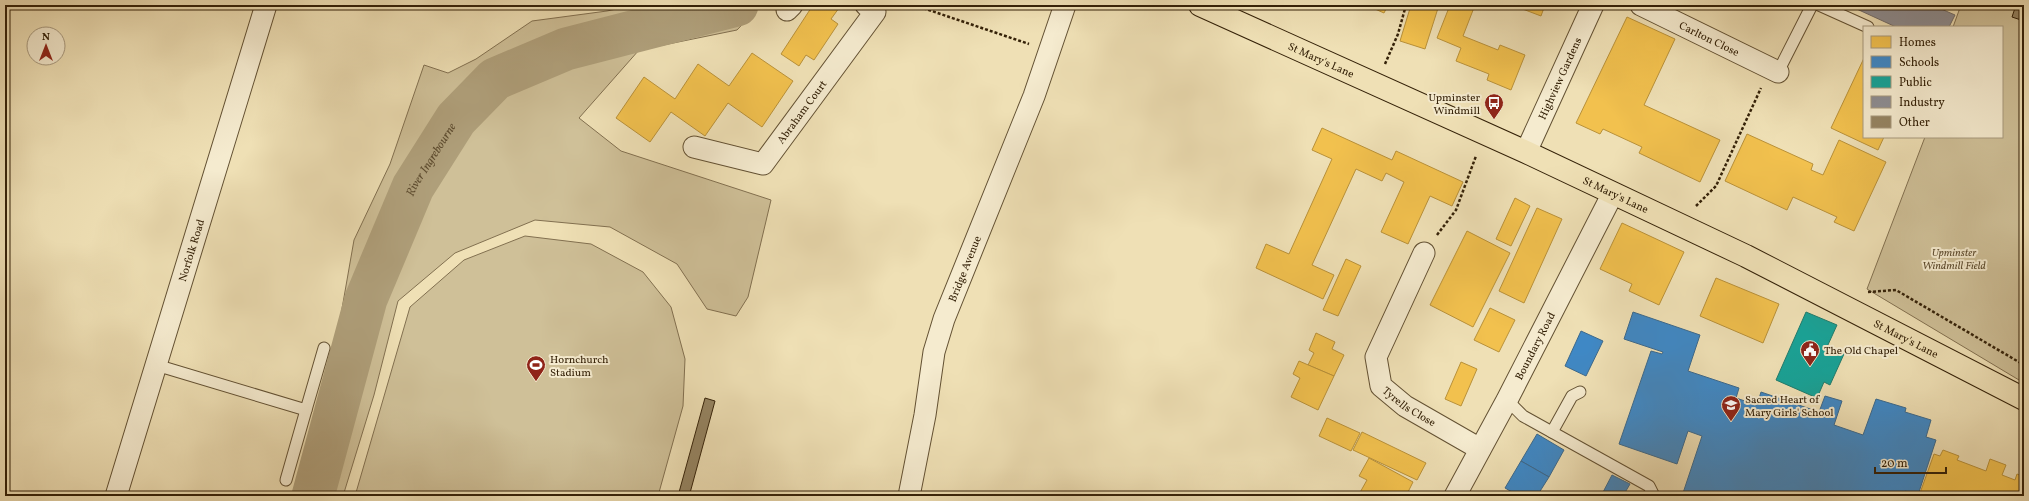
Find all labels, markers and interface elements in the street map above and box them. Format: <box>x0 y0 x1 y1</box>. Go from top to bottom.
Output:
street label: Carlton Close <box>1676 19 1741 61</box>
north arrow <box>26 26 66 66</box>
legend <box>1863 26 2003 138</box>
text: N <box>42 30 50 45</box>
street label: Highview Gardens <box>1536 35 1586 122</box>
text: Homes <box>1899 35 1936 51</box>
street label: St Mary's Lane <box>1285 40 1356 82</box>
text: Schools <box>1899 55 1939 71</box>
text: Public <box>1899 75 1932 91</box>
street label: Abraham Court <box>774 78 831 148</box>
place label: Upminster Windmill <box>1428 91 1480 119</box>
bus stop icon: Upminster Windmill <box>1483 92 1505 120</box>
text: Industry <box>1899 95 1945 111</box>
text: Other <box>1899 115 1930 131</box>
water label: River Ingrebourne <box>403 120 461 199</box>
street label: St Mary's Lane <box>1580 174 1651 218</box>
street label: Norfolk Road <box>176 218 209 284</box>
street label: Bridge Avenue <box>946 234 986 304</box>
park label: Upminster Windmill Field <box>1922 246 1987 274</box>
street label: Boundary Road <box>1512 310 1560 383</box>
street label: St Mary's Lane <box>1870 317 1940 363</box>
public building icon: The Old Chapel <box>1799 339 1821 367</box>
place label: The Old Chapel <box>1824 344 1898 359</box>
place label: Hornchurch Stadium <box>550 353 609 381</box>
sports icon: Hornchurch Stadium <box>525 354 547 382</box>
street label: Tyrells Close <box>1379 384 1438 431</box>
place label: Sacred Heart of Mary Girls' School <box>1745 393 1833 421</box>
school or university icon: Sacred Heart of Mary Girls' School <box>1720 394 1742 422</box>
scale bar <box>1875 449 1946 475</box>
text: 20 m <box>1881 456 1908 472</box>

